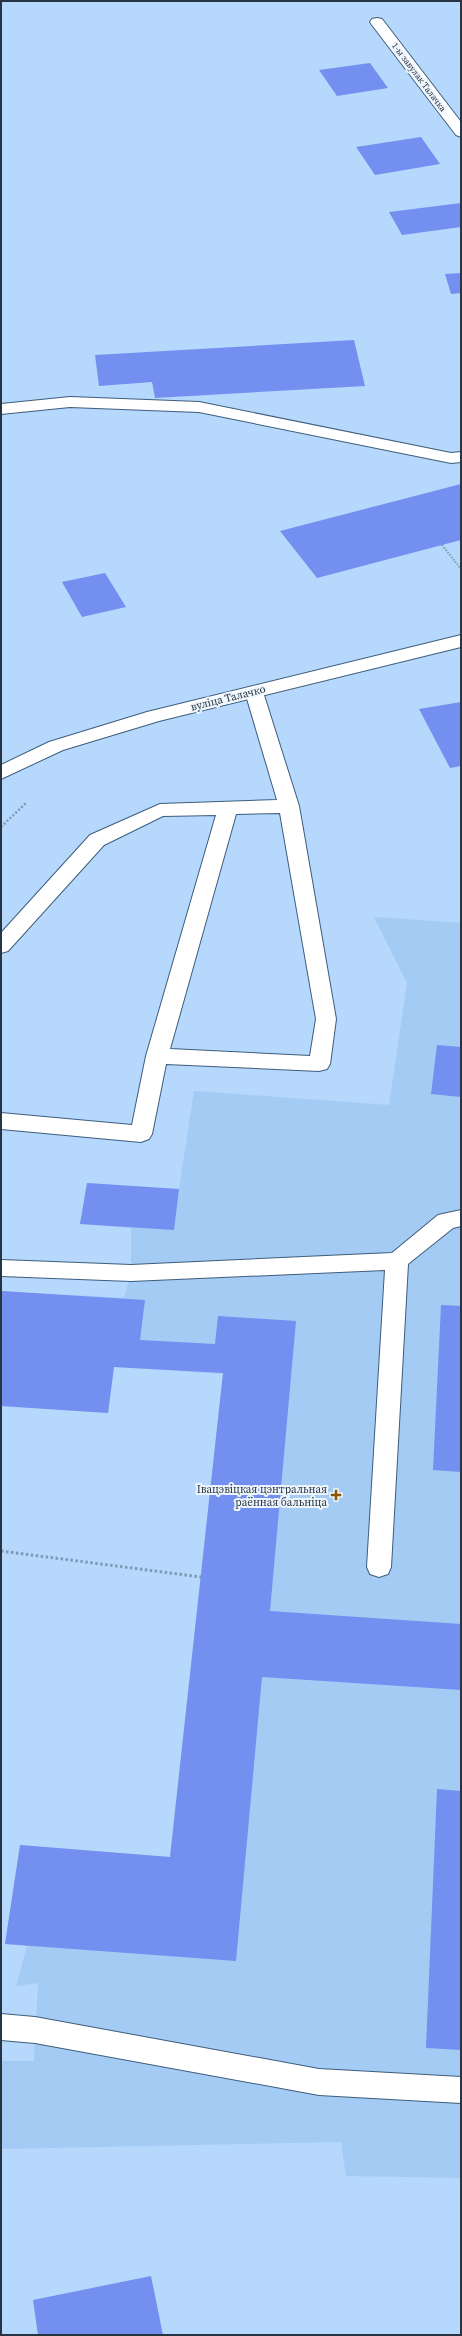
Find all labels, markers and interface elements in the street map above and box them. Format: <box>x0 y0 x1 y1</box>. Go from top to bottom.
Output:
street label: 1-ы завулак Талачка <box>389 40 449 114</box>
street label: вуліца Талачко <box>189 681 267 715</box>
place label: Івацэвіцкая цэнтральная раённая бальніца <box>197 1482 327 1510</box>
marker: Івацэвіцкая цэнтральная раённая бальніца <box>330 1489 342 1501</box>

